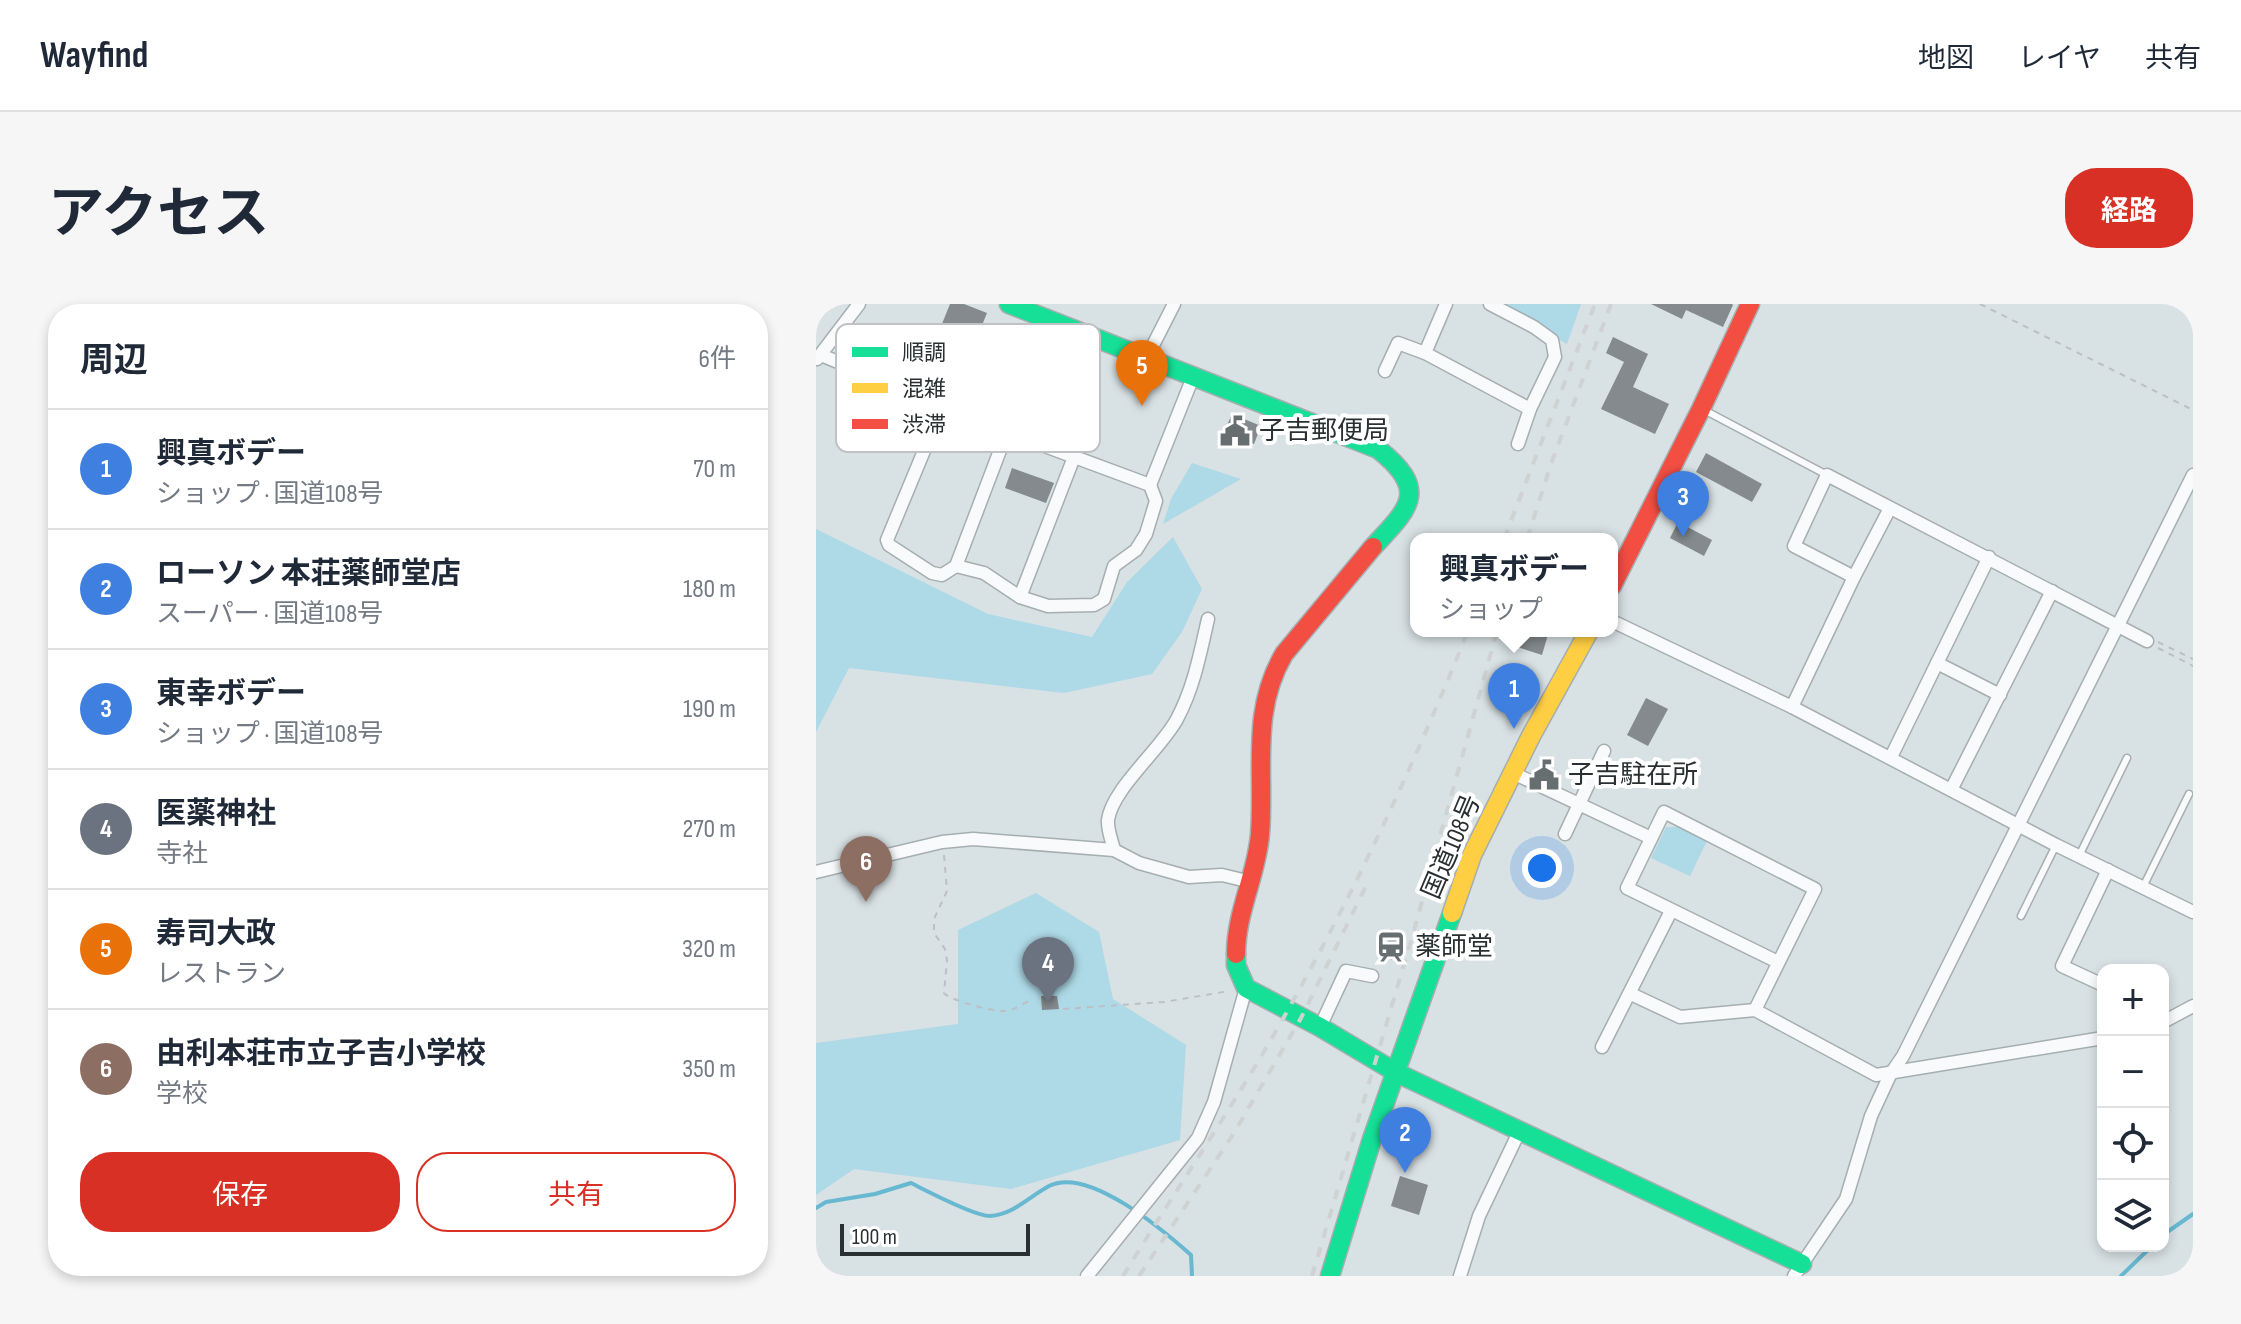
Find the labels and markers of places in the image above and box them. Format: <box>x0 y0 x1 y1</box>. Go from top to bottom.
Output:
pin: 5 <box>1116 340 1168 406</box>
public building icon: 子吉郵便局 <box>1218 414 1252 448</box>
place label: 子吉郵便局 <box>1259 416 1389 447</box>
pin: 3 <box>1657 471 1709 537</box>
pin: 1 <box>1488 663 1540 729</box>
public building icon: 子吉駐在所 <box>1527 758 1561 792</box>
place label: 子吉駐在所 <box>1568 760 1698 791</box>
pin: 6 <box>840 836 892 902</box>
station icon: 薬師堂 <box>1374 930 1408 964</box>
place label: 薬師堂 <box>1415 932 1493 963</box>
pin: 4 <box>1022 937 1074 1003</box>
pin: 2 <box>1379 1107 1431 1173</box>

